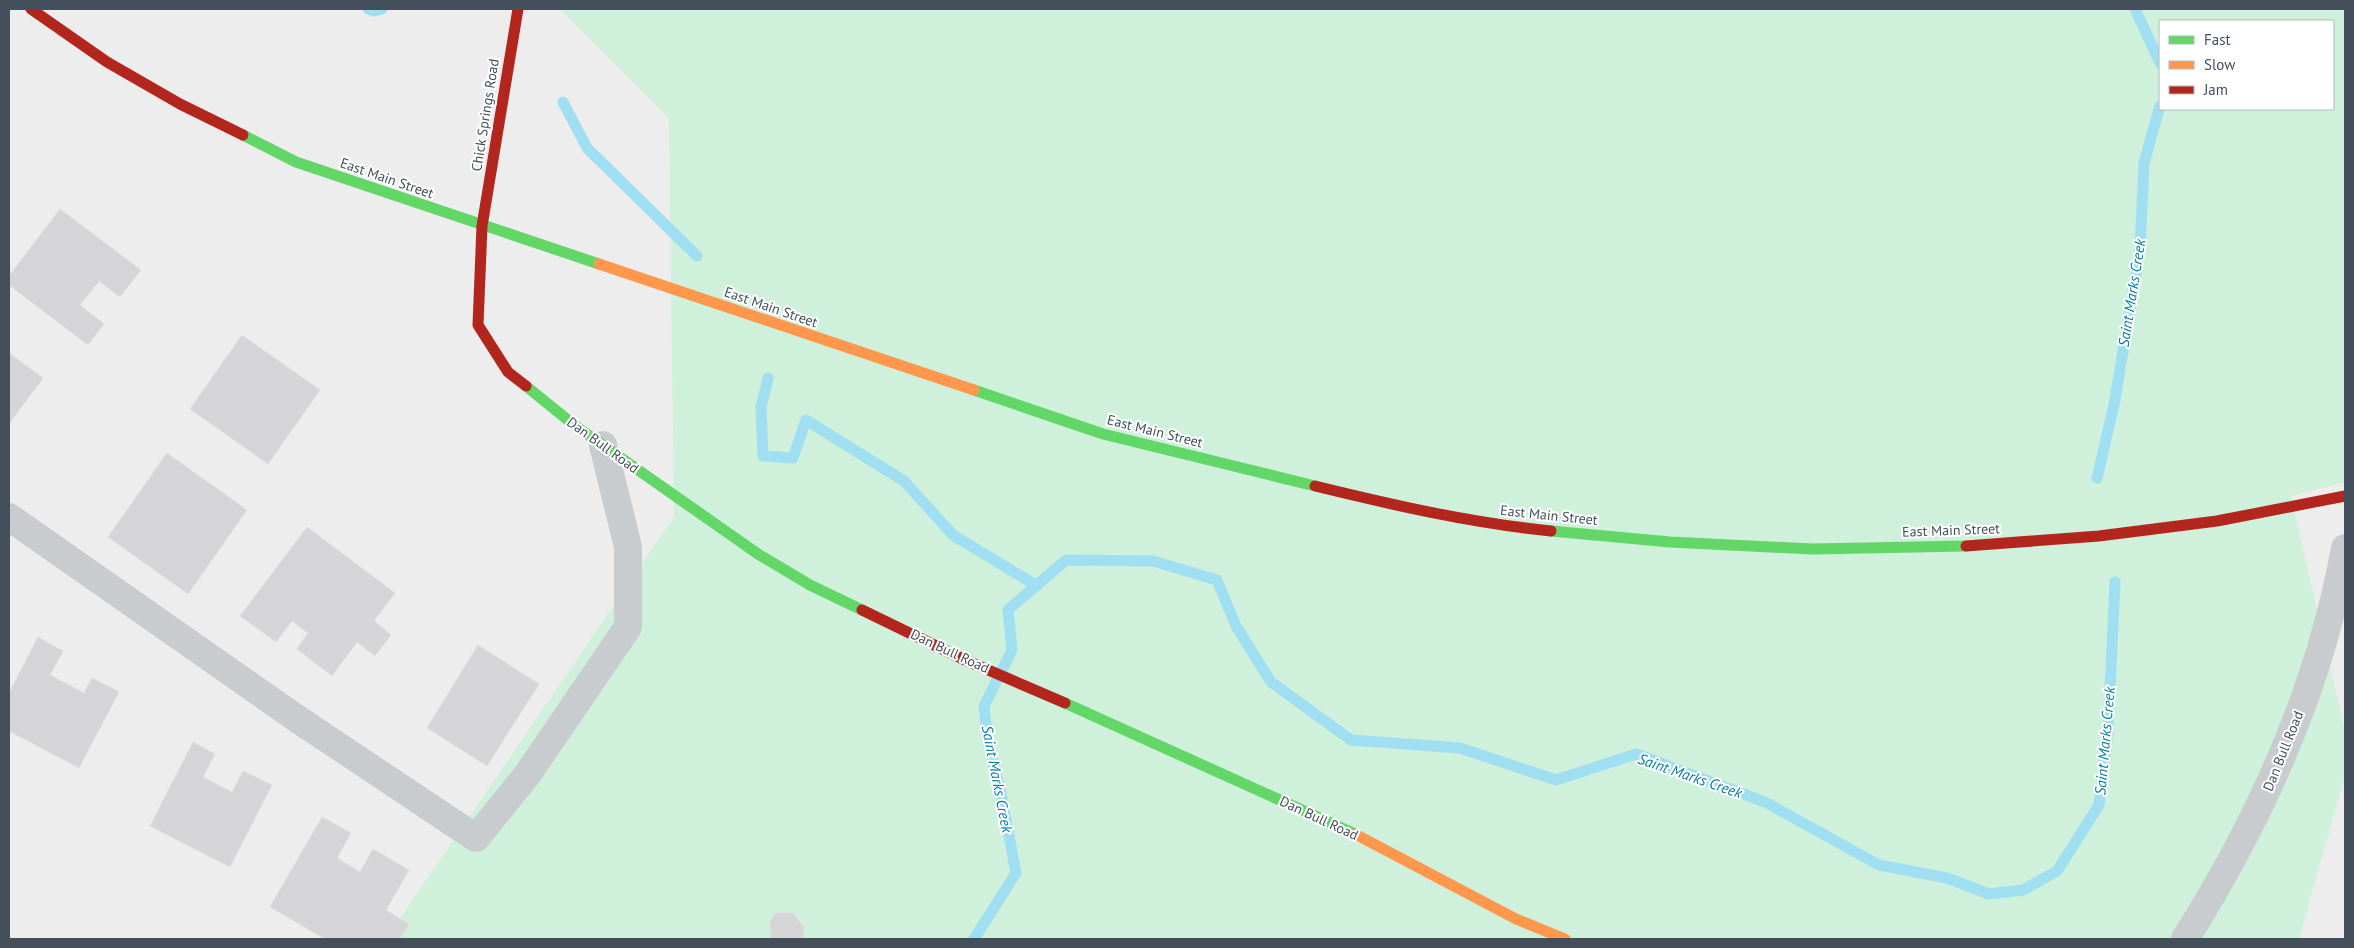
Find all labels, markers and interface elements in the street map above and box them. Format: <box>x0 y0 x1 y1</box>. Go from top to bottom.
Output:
legend <box>2159 20 2334 110</box>
text: Fast <box>2204 30 2231 49</box>
text: Slow <box>2204 55 2235 74</box>
street label: Chick Springs Road <box>467 57 503 173</box>
text: Jam <box>2203 80 2228 99</box>
street label: East Main Street <box>338 154 436 203</box>
water label: Saint Marks Creek <box>2114 236 2150 348</box>
street label: East Main Street <box>722 283 820 332</box>
street label: East Main Street <box>1105 410 1205 452</box>
street label: Dan Bull Road <box>563 413 643 477</box>
street label: East Main Street <box>1499 501 1599 529</box>
street label: East Main Street <box>1902 519 2000 541</box>
street label: Dan Bull Road <box>908 625 992 677</box>
water label: Saint Marks Creek <box>2090 685 2119 796</box>
street label: Dan Bull Road <box>2259 708 2307 794</box>
water label: Saint Marks Creek <box>978 724 1017 835</box>
water label: Saint Marks Creek <box>1636 749 1746 803</box>
street label: Dan Bull Road <box>1277 792 1361 844</box>

